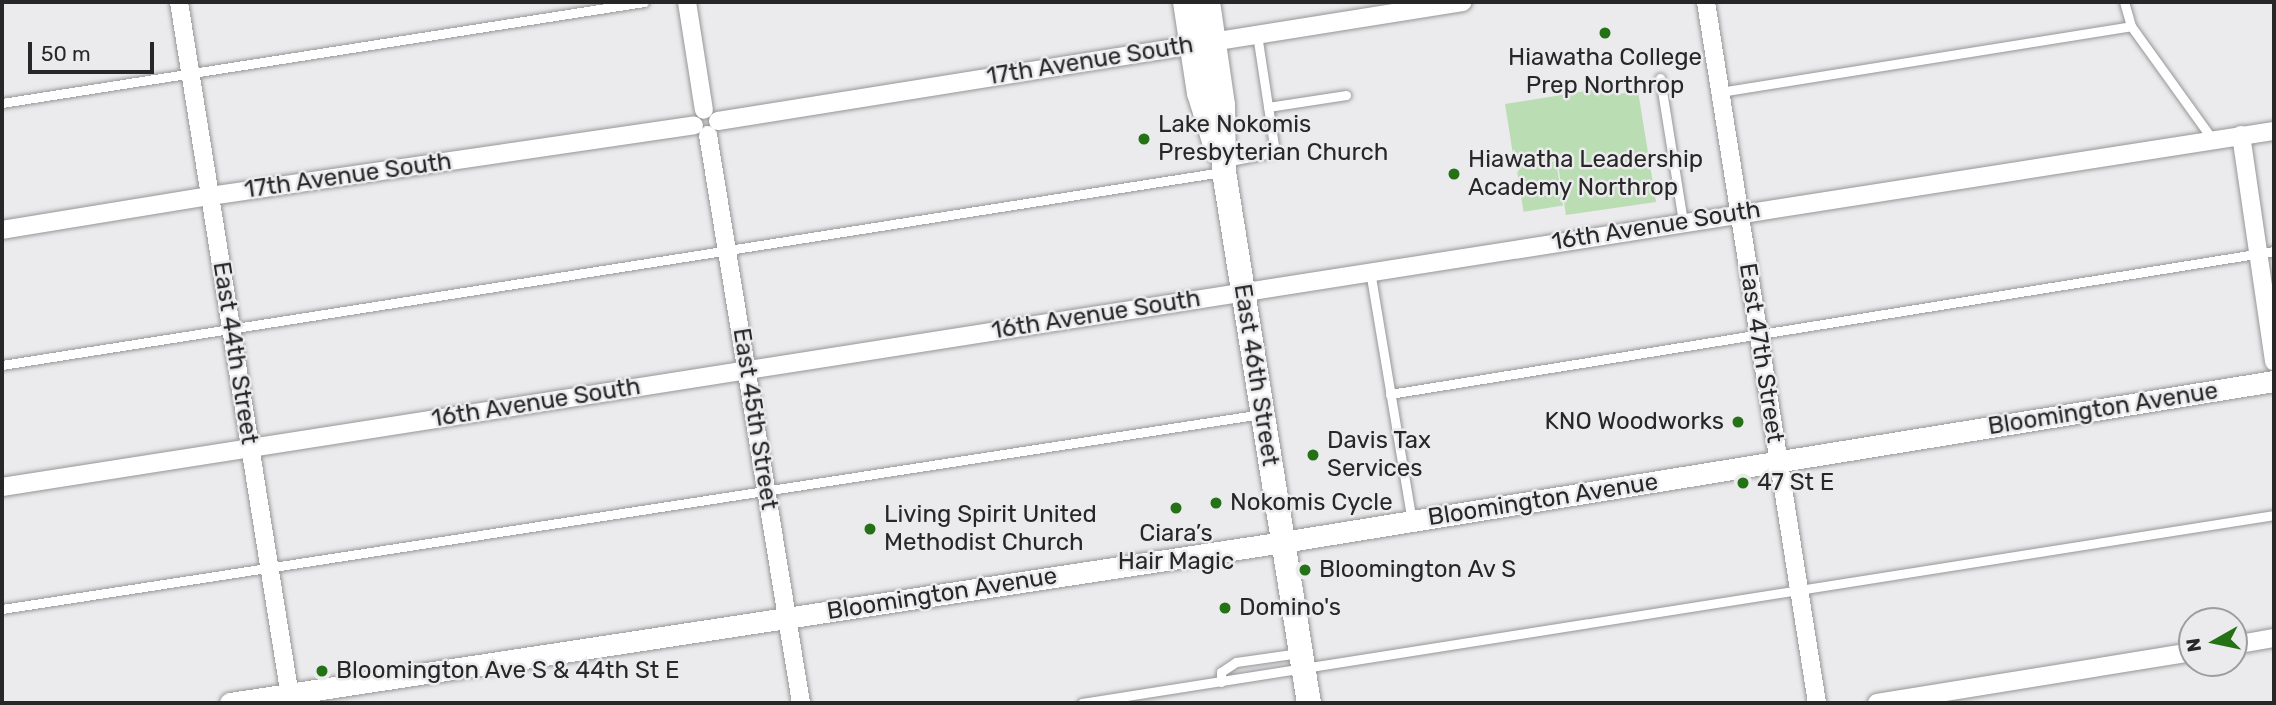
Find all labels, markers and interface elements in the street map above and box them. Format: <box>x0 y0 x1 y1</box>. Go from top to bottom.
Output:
marker: Hiawatha College Prep Northrop <box>1597 25 1613 41</box>
scale bar <box>32 28 158 72</box>
street label: 17th Avenue South <box>984 30 1196 92</box>
text: 50 m <box>41 41 91 66</box>
place label: Hiawatha College Prep Northrop <box>1508 44 1702 100</box>
place label: Lake Nokomis Presbyterian Church <box>1158 111 1388 167</box>
marker: Lake Nokomis Presbyterian Church <box>1136 131 1152 147</box>
place label: Hiawatha Leadership Academy Northrop <box>1468 146 1703 202</box>
street label: 17th Avenue South <box>242 147 454 205</box>
marker: Hiawatha Leadership Academy Northrop <box>1446 166 1462 182</box>
street label: 16th Avenue South <box>1549 195 1763 257</box>
street label: East 44th Street <box>206 260 264 446</box>
street label: East 47th Street <box>1733 261 1789 445</box>
street label: East 46th Street <box>1227 282 1285 468</box>
street label: 16th Avenue South <box>989 284 1203 346</box>
street label: East 45th Street <box>726 326 784 512</box>
street label: 16th Avenue South <box>429 372 643 434</box>
street label: Bloomington Avenue <box>1986 377 2220 441</box>
place label: KNO Woodworks <box>1544 408 1724 436</box>
marker: KNO Woodworks <box>1730 414 1746 430</box>
place label: Davis Tax Services <box>1327 427 1432 483</box>
marker: Davis Tax Services <box>1305 447 1321 463</box>
street label: Bloomington Avenue <box>1426 468 1660 532</box>
place label: 47 St E <box>1757 469 1834 497</box>
marker: 47 St E <box>1735 475 1751 491</box>
place label: Nokomis Cycle <box>1230 489 1393 517</box>
marker: Nokomis Cycle <box>1208 495 1224 511</box>
marker: Ciara’s Hair Magic <box>1168 500 1184 516</box>
place label: Living Spirit United Methodist Church <box>884 501 1097 557</box>
place label: Ciara’s Hair Magic <box>1118 520 1234 576</box>
marker: Living Spirit United Methodist Church <box>862 521 878 537</box>
place label: Bloomington Av S <box>1319 556 1517 584</box>
street label: Bloomington Avenue <box>825 562 1059 626</box>
marker: Bloomington Av S <box>1297 562 1313 578</box>
place label: Domino's <box>1239 594 1341 622</box>
marker: Domino's <box>1217 600 1233 616</box>
north arrow <box>2178 607 2248 677</box>
text: N <box>2181 637 2206 654</box>
place label: Bloomington Ave S & 44th St E <box>336 657 680 685</box>
marker: Bloomington Ave S & 44th St E <box>314 663 330 679</box>

